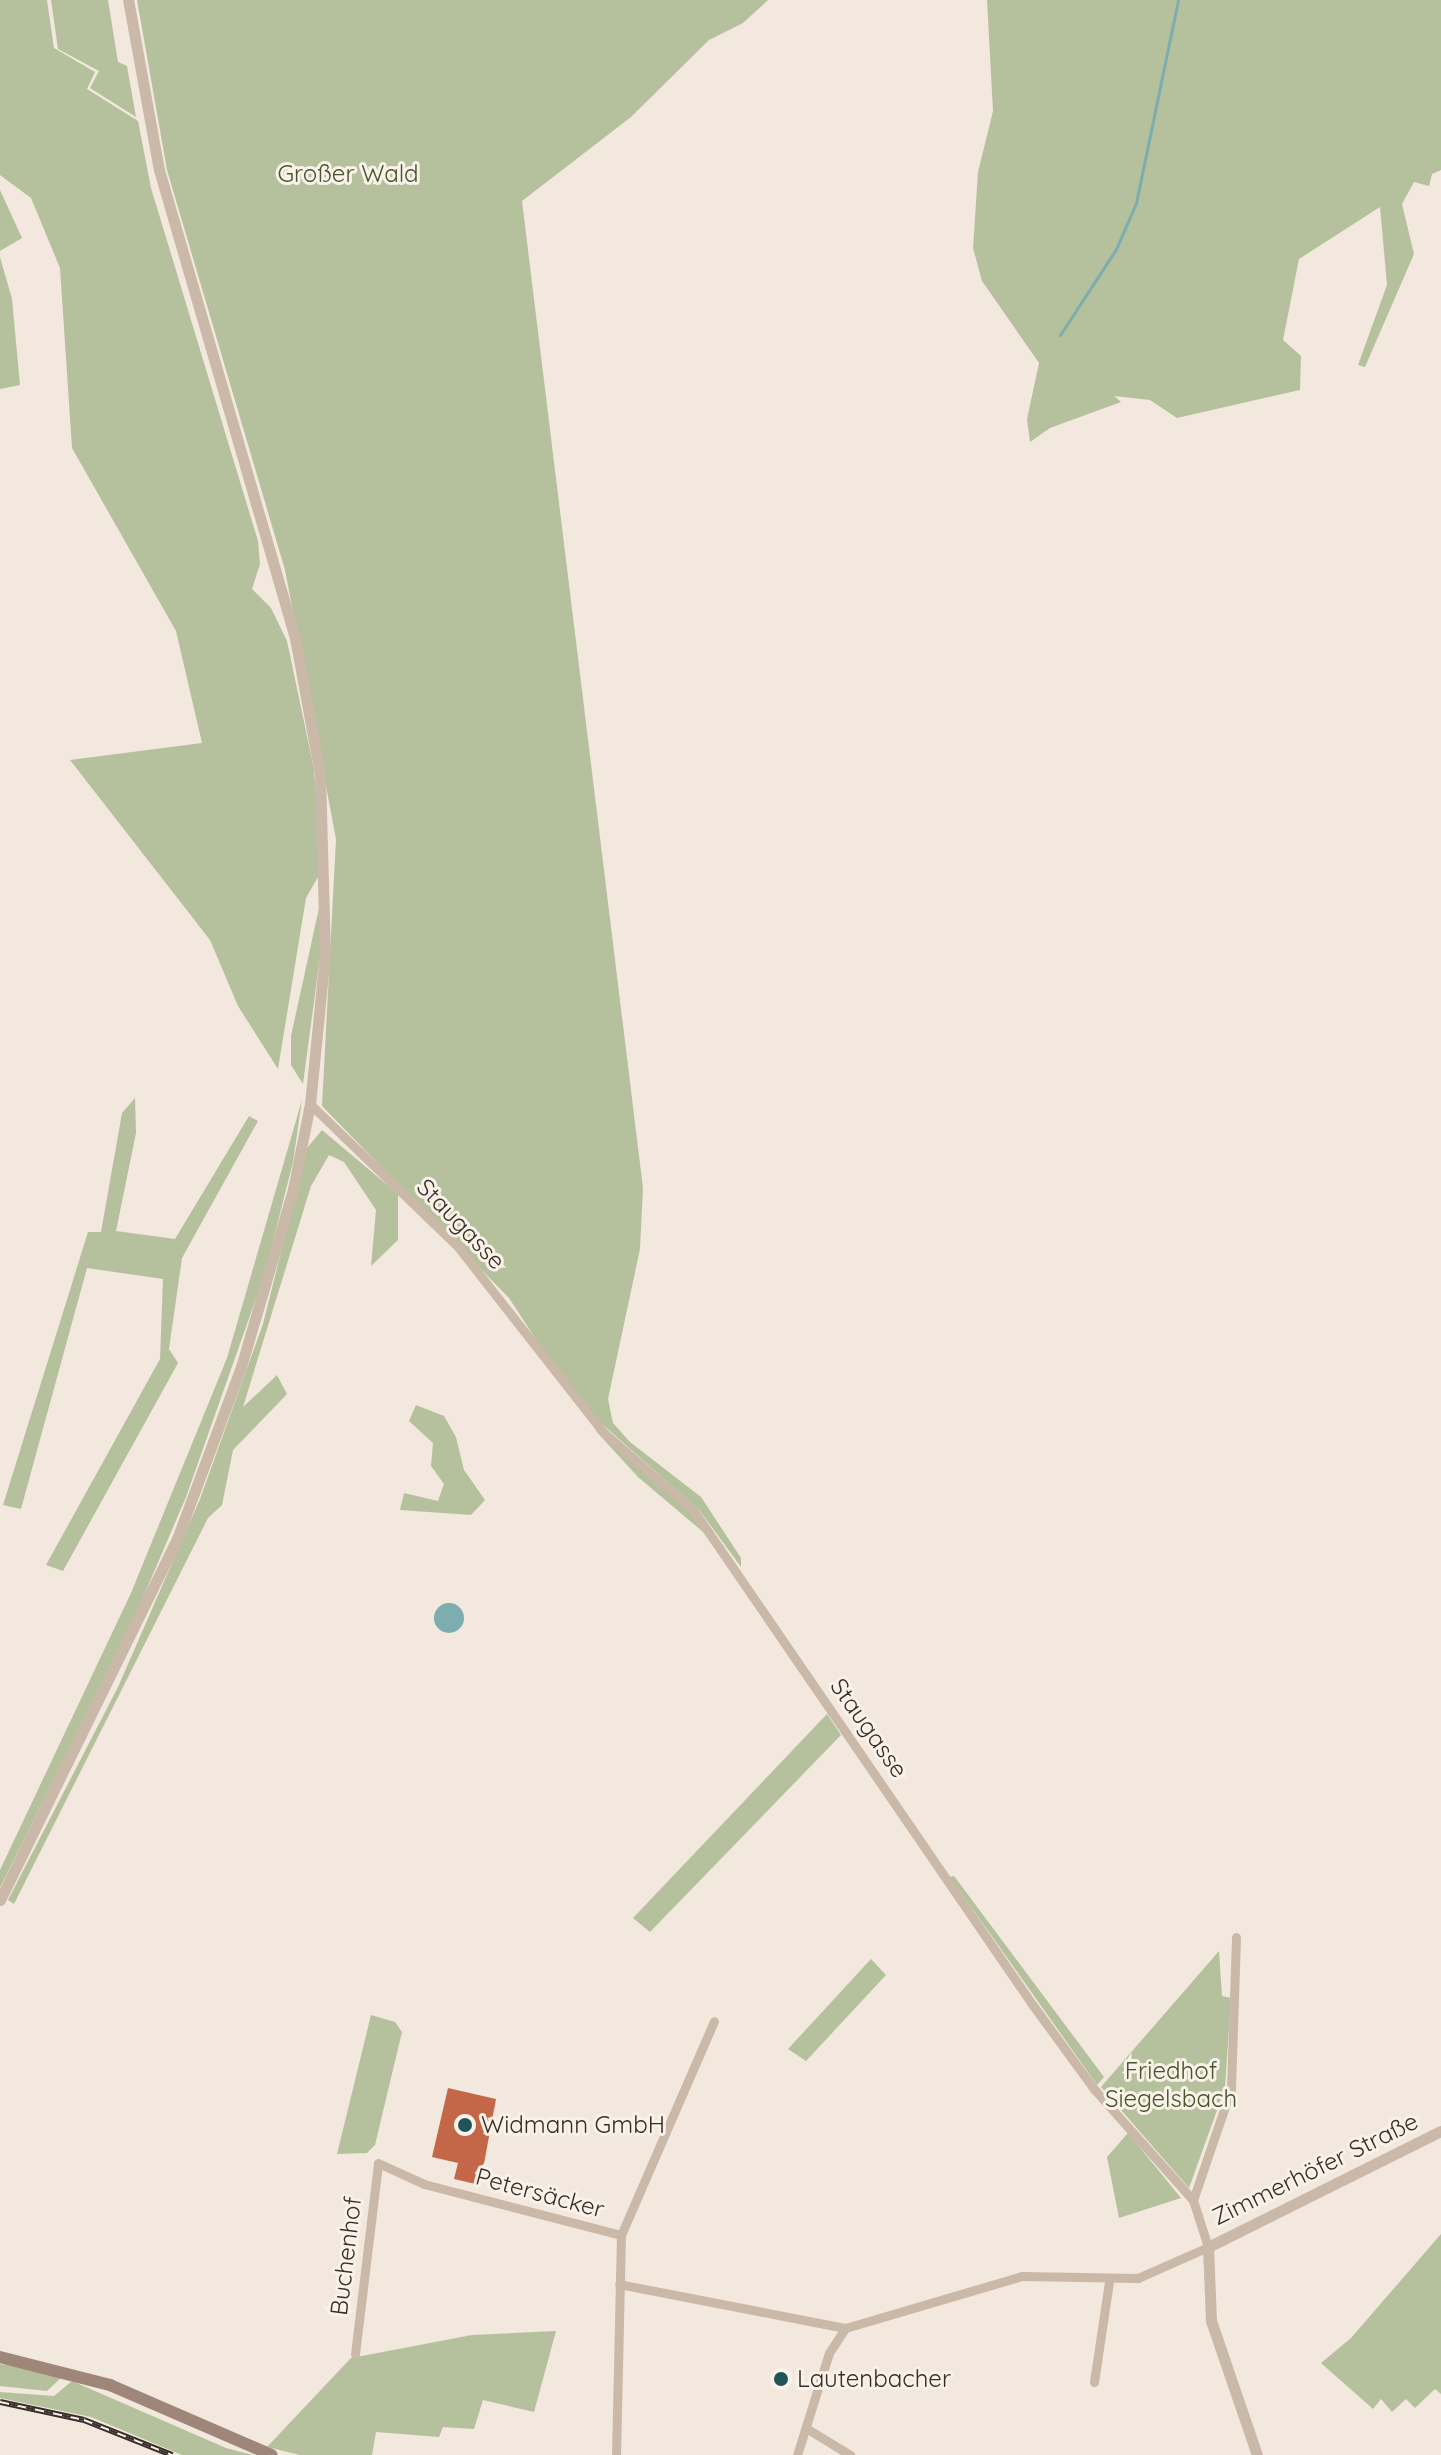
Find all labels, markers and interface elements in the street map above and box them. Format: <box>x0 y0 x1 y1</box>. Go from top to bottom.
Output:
park label: Großer Wald <box>277 160 419 188</box>
street label: Staugasse <box>411 1173 511 1275</box>
street label: Staugasse <box>824 1673 914 1783</box>
park label: Friedhof Siegelsbach <box>1105 2057 1237 2113</box>
street label: Zimmerhöfer Straße <box>1207 2107 1423 2231</box>
place label: Widmann GmbH <box>481 2111 665 2139</box>
marker: Widmann GmbH <box>456 2116 474 2134</box>
street label: Petersäcker <box>473 2162 607 2224</box>
street label: Buchenhof <box>324 2195 368 2317</box>
place label: Lautenbacher <box>797 2365 951 2393</box>
marker: Lautenbacher <box>772 2370 790 2388</box>

